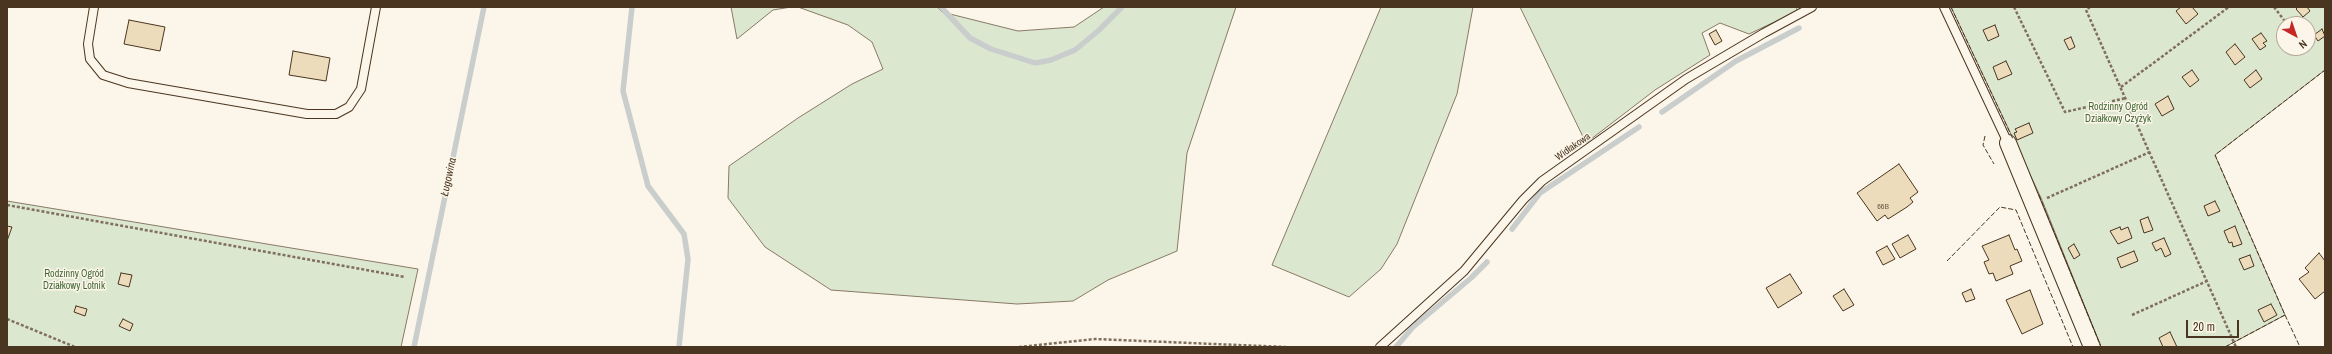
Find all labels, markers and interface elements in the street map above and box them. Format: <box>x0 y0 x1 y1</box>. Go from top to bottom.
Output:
north arrow <box>2276 16 2316 56</box>
text: N <box>2296 37 2310 52</box>
park label: Rodzinny Ogród Działkowy Czyżyk <box>2085 101 2151 124</box>
street label: Widłakowa <box>1553 131 1593 163</box>
water label: Ługowina <box>438 156 460 198</box>
house number: 66B <box>1877 202 1889 212</box>
park label: Rodzinny Ogród Działkowy Lotnik <box>43 268 105 292</box>
scale bar <box>2188 312 2241 338</box>
text: 20 m <box>2193 319 2215 335</box>

